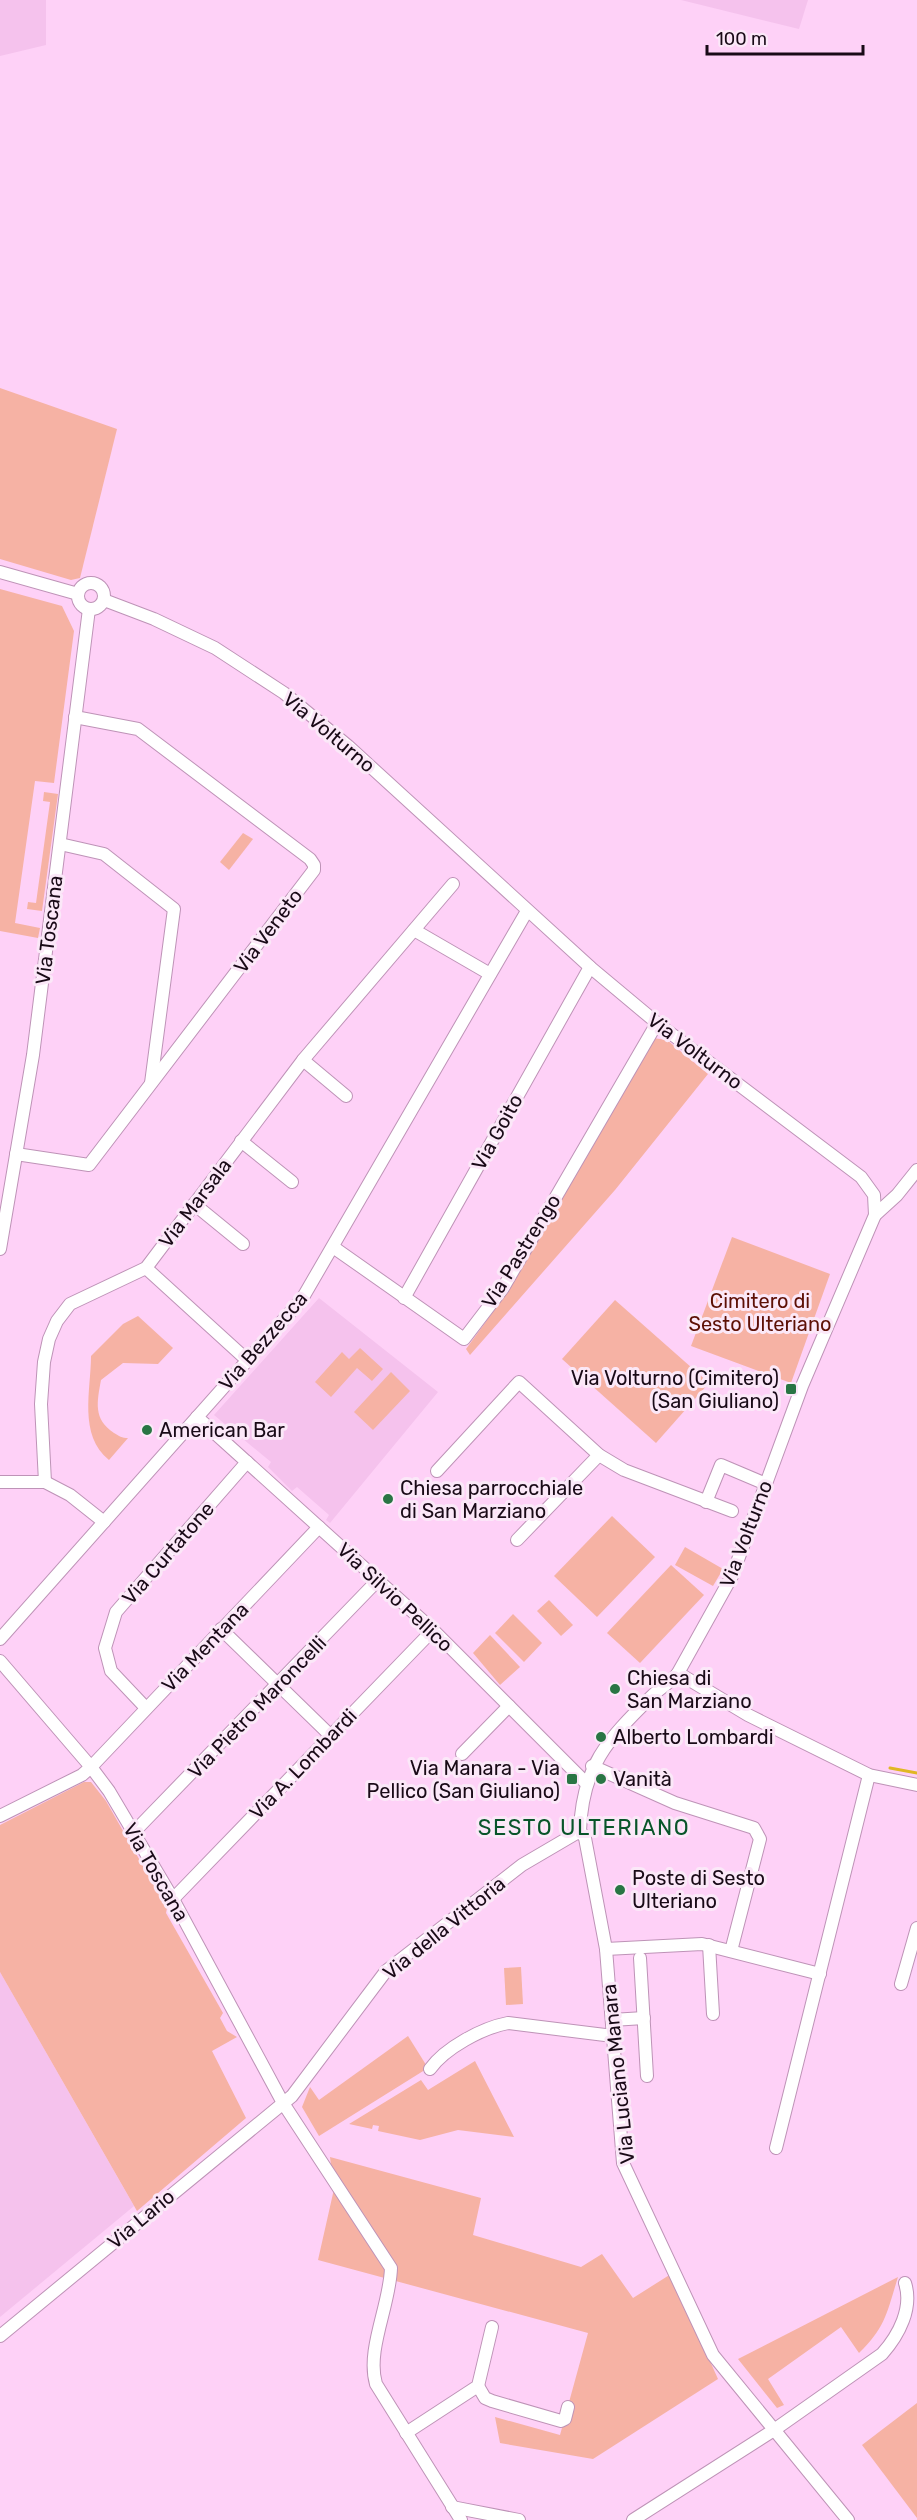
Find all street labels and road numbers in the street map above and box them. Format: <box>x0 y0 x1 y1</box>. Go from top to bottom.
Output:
street label: Via Volturno <box>278 687 380 777</box>
street label: Via Toscana <box>30 874 68 986</box>
street label: Via Veneto <box>229 884 307 978</box>
street label: Via Volturno <box>643 1007 747 1095</box>
street label: Via Goito <box>466 1090 528 1174</box>
street label: Via Marsala <box>154 1154 236 1252</box>
street label: Via Pastrengo <box>476 1190 566 1312</box>
street label: Via Bezzecca <box>214 1287 312 1395</box>
street label: Via Volturno <box>715 1477 777 1591</box>
street label: Via Curtatone <box>117 1497 219 1609</box>
street label: Via Silvio Pellico <box>332 1537 458 1657</box>
street label: Via Mentana <box>156 1597 254 1697</box>
street label: Via Pietro Maroncelli <box>183 1631 331 1783</box>
street label: Via A. Lombardi <box>244 1704 362 1824</box>
street label: Via Toscana <box>118 1818 194 1926</box>
street label: Via della Vittoria <box>378 1871 510 1985</box>
street label: Via Luciano Manara <box>597 1983 639 2165</box>
street label: Via Lario <box>103 2184 179 2254</box>

